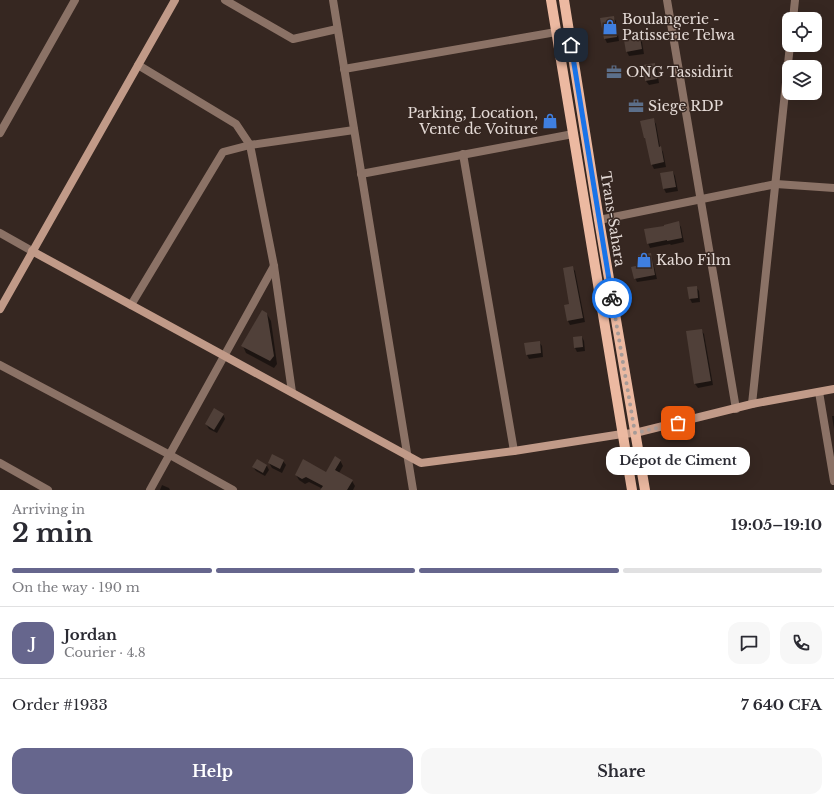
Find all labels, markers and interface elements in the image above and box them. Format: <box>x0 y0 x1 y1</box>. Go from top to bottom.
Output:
place label: Boulangerie - Patisserie Telwa <box>622 10 735 44</box>
map controls <box>782 12 822 100</box>
button: locate <box>782 12 822 52</box>
shop icon: Boulangerie - Patisserie Telwa <box>601 18 619 36</box>
pin <box>554 28 588 62</box>
icon: home <box>560 34 582 56</box>
button: layers <box>782 60 822 100</box>
office icon: ONG Tassidirit <box>605 63 623 81</box>
place label: ONG Tassidirit <box>626 63 734 81</box>
office icon: Siege RDP <box>627 97 645 115</box>
place label: Siege RDP <box>648 97 723 115</box>
place label: Parking, Location, Vente de Voiture <box>408 104 538 138</box>
shop icon: Parking, Location, Vente de Voiture <box>541 112 559 130</box>
street label: Trans-Sahara <box>597 170 629 268</box>
shop icon: Kabo Film <box>635 251 653 269</box>
place label: Kabo Film <box>656 251 731 269</box>
courier <box>592 278 632 318</box>
icon: bike <box>601 287 623 309</box>
pin <box>661 406 695 440</box>
icon: bag <box>667 412 689 434</box>
callout: Dépot de Ciment <box>606 447 750 475</box>
text: Dépot de Ciment <box>619 452 737 469</box>
text: Arriving in <box>12 501 85 518</box>
text: 19:05–19:10 <box>731 515 822 534</box>
text: 2 min <box>12 517 93 549</box>
text: On the way · 190 m <box>12 579 140 596</box>
button: chat <box>728 622 770 664</box>
button: phone <box>780 622 822 664</box>
text: Jordan <box>64 625 117 644</box>
text: J <box>30 633 36 652</box>
text: Courier · 4.8 <box>64 644 146 661</box>
text: Order #1933 <box>12 695 108 714</box>
text: 7 640 CFA <box>741 695 822 714</box>
button: Help <box>12 748 413 794</box>
button: Share <box>421 748 822 794</box>

